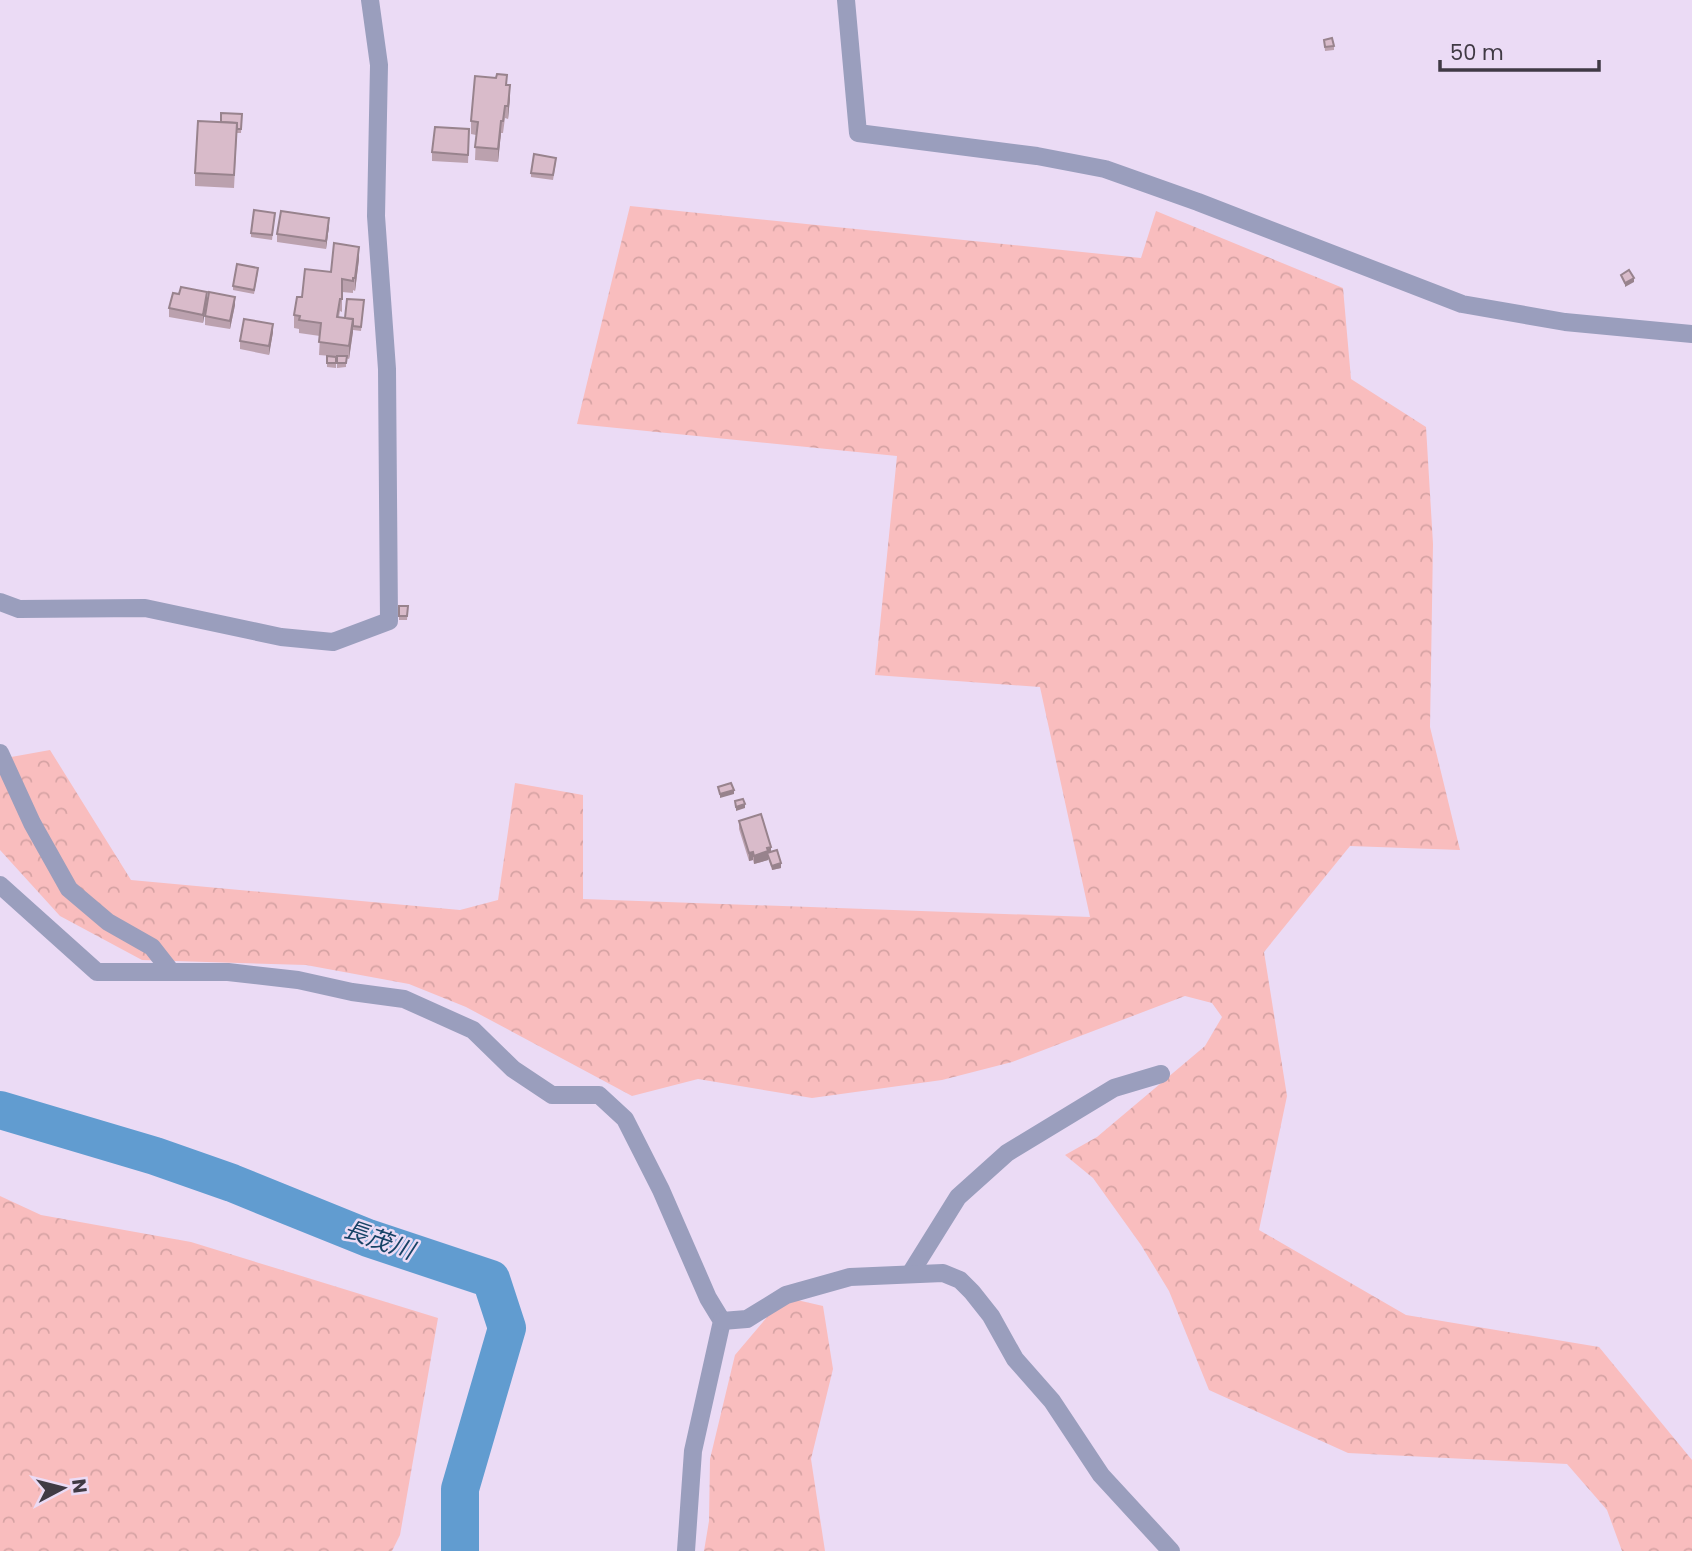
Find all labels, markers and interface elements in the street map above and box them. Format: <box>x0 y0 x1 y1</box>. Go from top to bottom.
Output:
scale bar <box>1440 28 1599 72</box>
text: 50 m <box>1450 38 1504 67</box>
water label: 長茂川 <box>340 1212 421 1268</box>
north arrow <box>28 1453 98 1523</box>
text: N <box>65 1477 94 1495</box>

